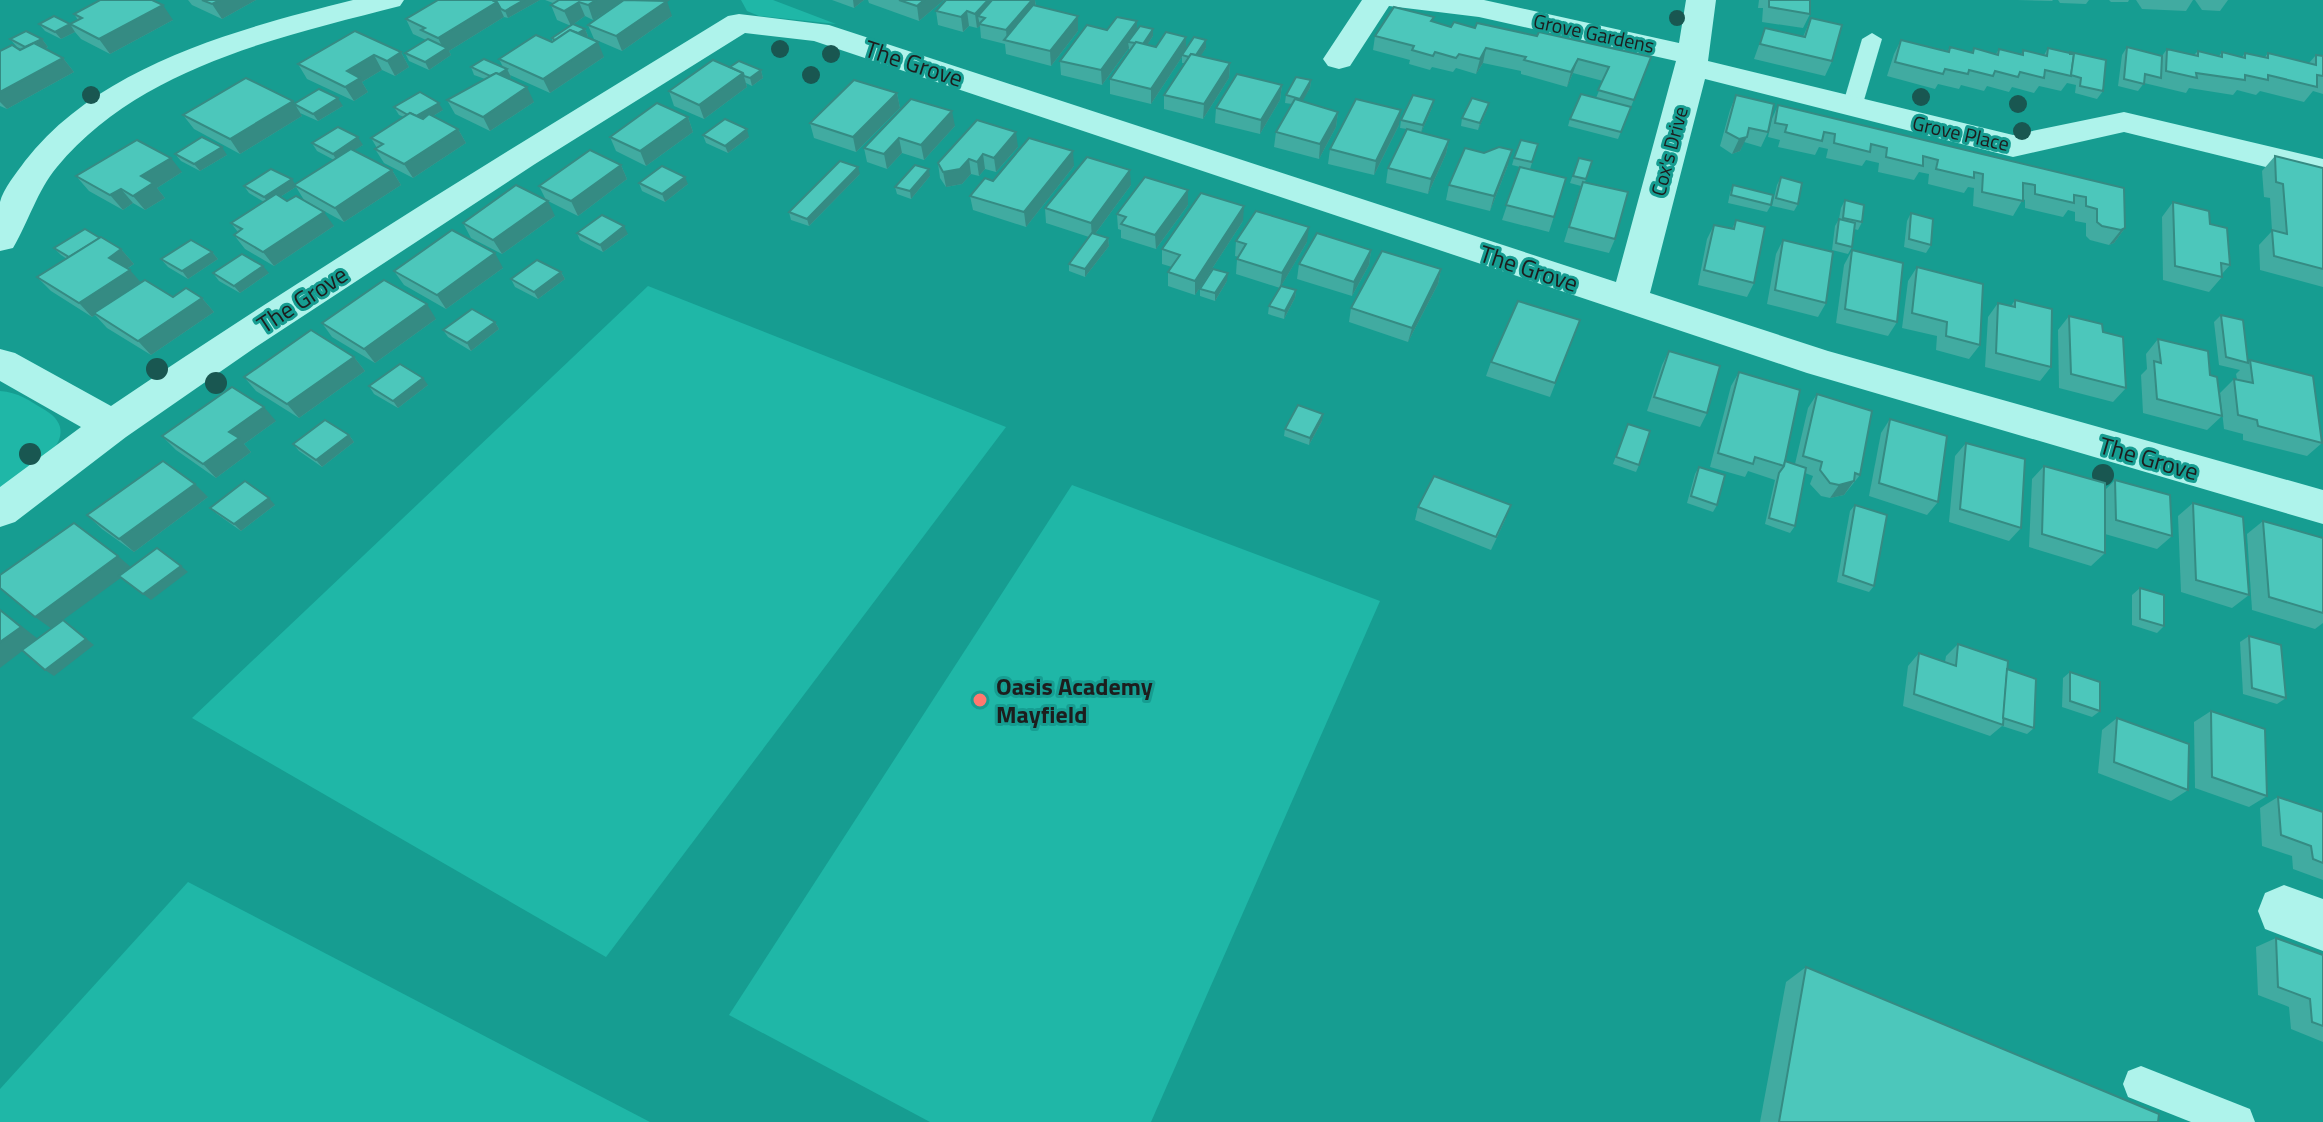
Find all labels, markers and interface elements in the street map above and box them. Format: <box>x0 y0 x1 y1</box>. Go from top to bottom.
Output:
street label: Grove Gardens <box>1531 5 1657 61</box>
street label: The Grove <box>860 30 968 96</box>
street label: Cox's Drive <box>1642 103 1696 199</box>
street label: Grove Place <box>1909 107 2013 159</box>
street label: The Grove <box>1475 235 1583 301</box>
street label: The Grove <box>250 256 354 342</box>
street label: The Grove <box>2095 427 2203 489</box>
place label: Oasis Academy Mayfield <box>996 668 1153 732</box>
marker: Oasis Academy Mayfield <box>971 691 989 709</box>

